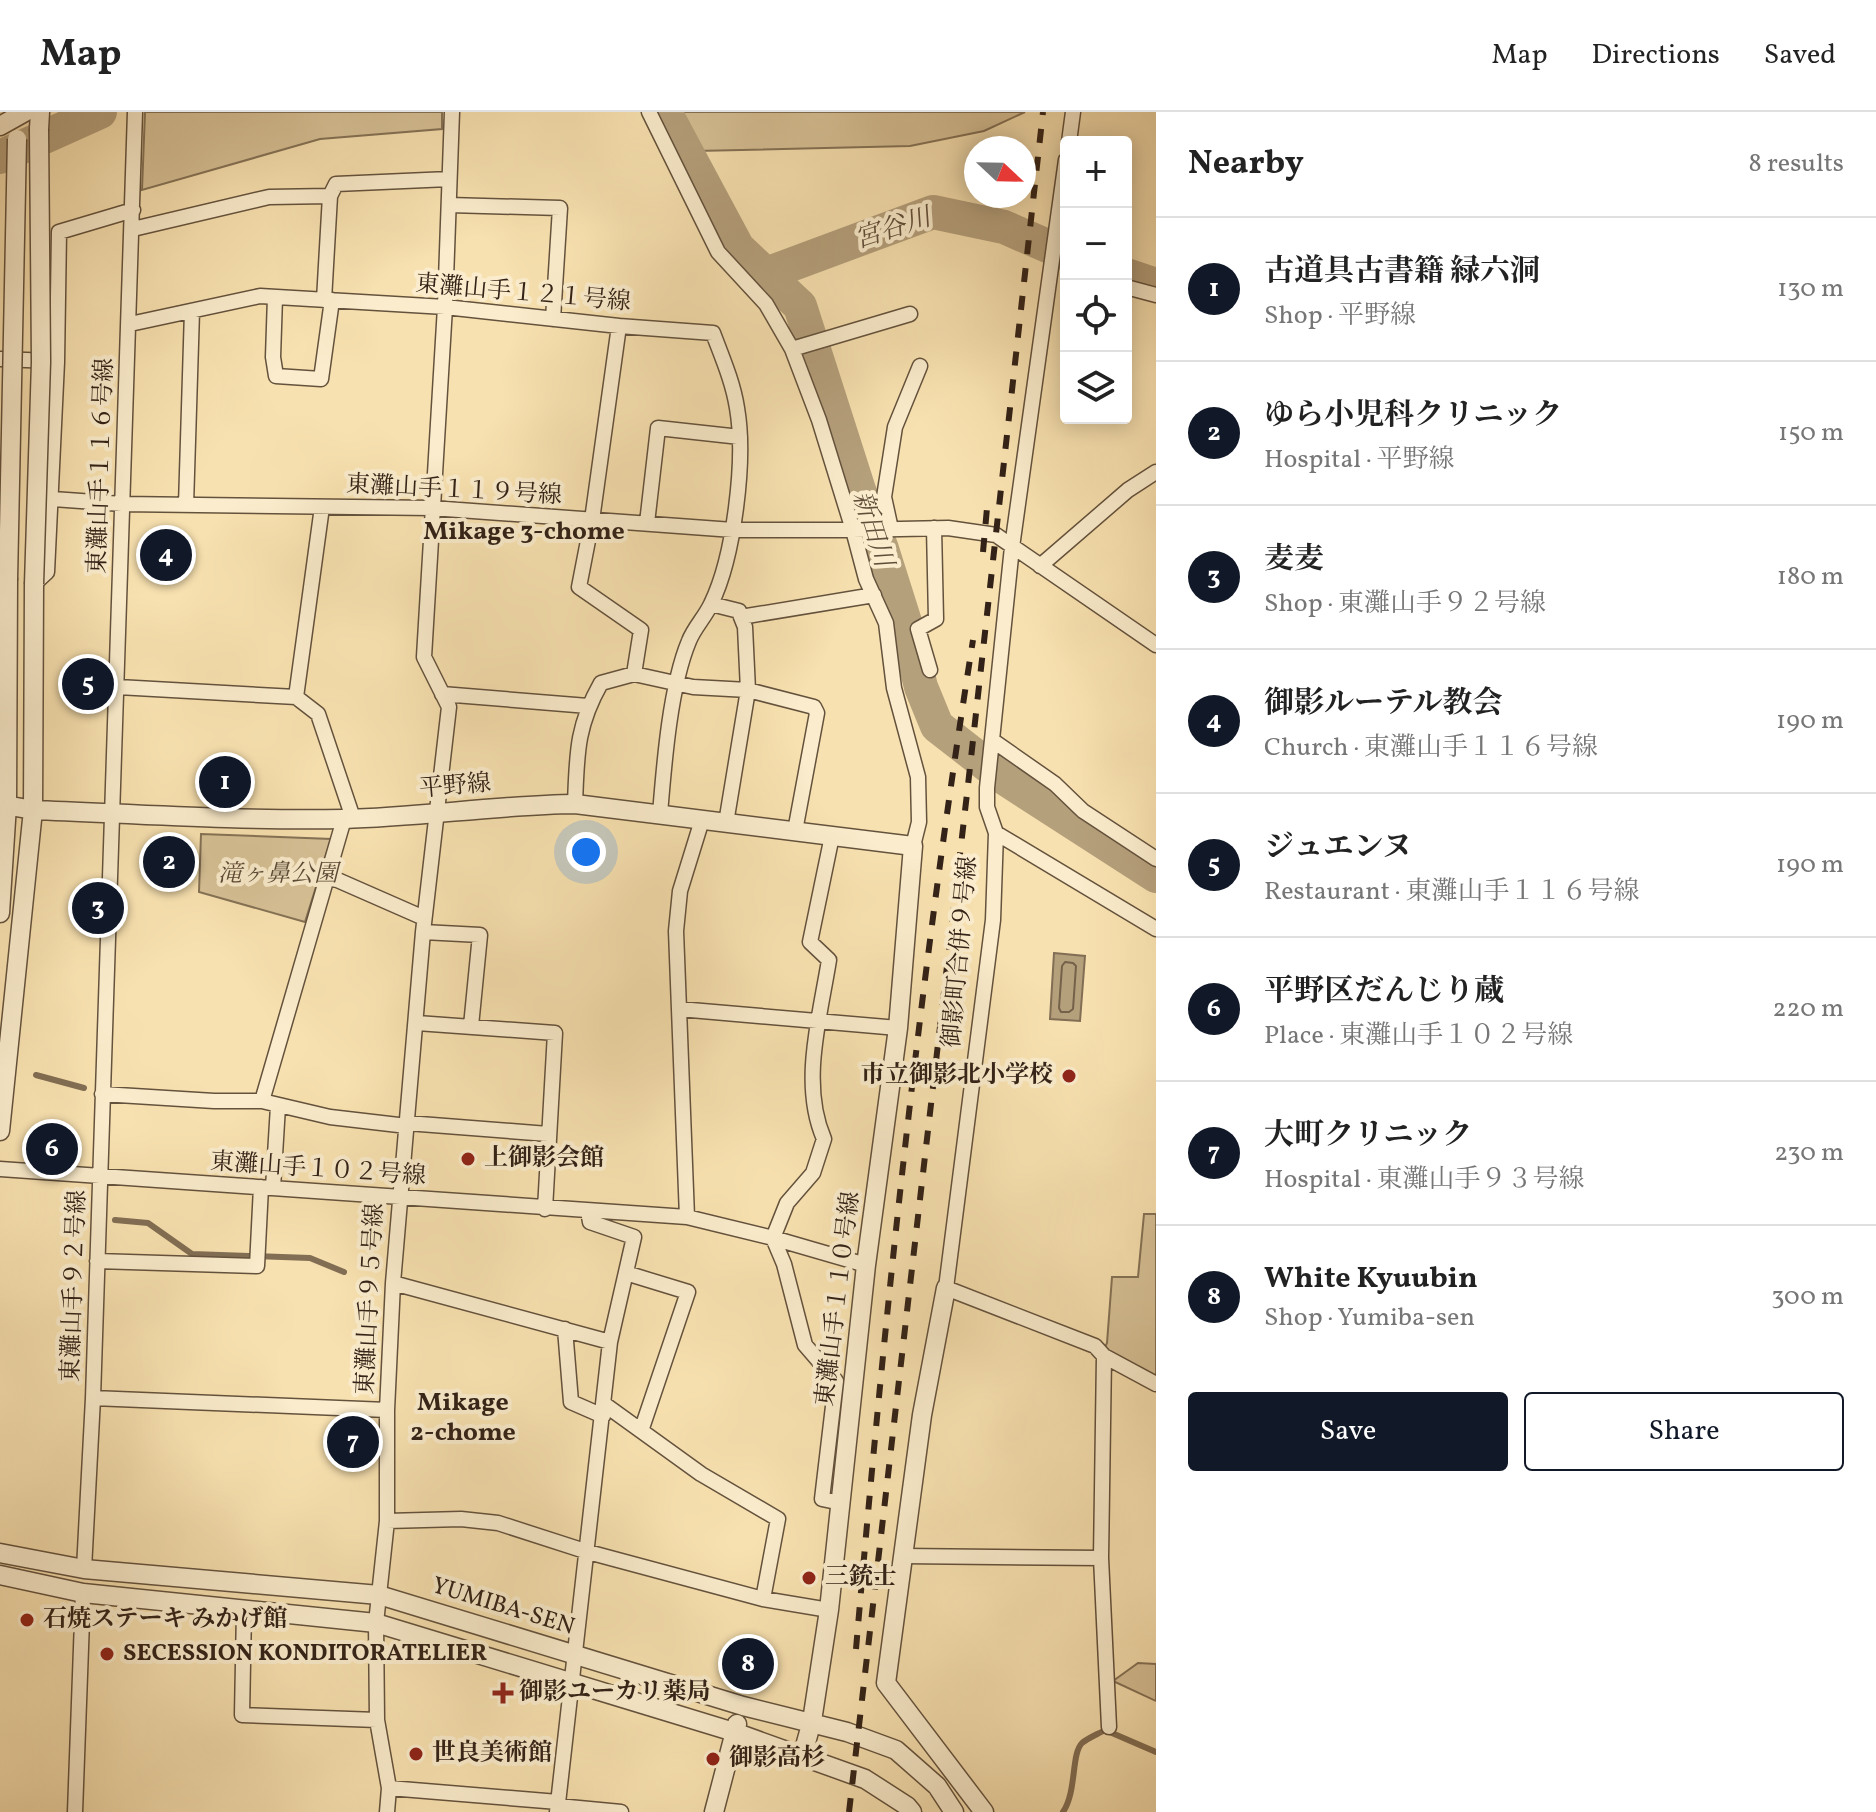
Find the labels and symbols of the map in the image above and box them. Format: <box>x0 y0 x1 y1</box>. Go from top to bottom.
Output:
north arrow <box>964 136 1036 208</box>
water label: 宮谷川 <box>850 199 938 258</box>
street label: 東灘山手１２１号線 <box>414 268 632 320</box>
street label: 東灘山手１１６号線 <box>81 357 123 575</box>
street label: 東灘山手１１９号線 <box>345 468 563 514</box>
water label: 新田川 <box>843 486 902 574</box>
district label: Mikage 3-chome <box>423 514 625 550</box>
pin: 4 <box>140 525 192 585</box>
pin: 5 <box>62 654 114 714</box>
pin: 1 <box>199 752 251 812</box>
street label: 平野線 <box>418 767 492 807</box>
pin: 2 <box>143 832 195 892</box>
your location <box>566 832 606 872</box>
street label: 御影町合併９号線 <box>936 855 986 1049</box>
park label: 滝ヶ鼻公園 <box>218 858 342 892</box>
pin: 3 <box>72 878 124 938</box>
place label: 市立御影北小学校 <box>861 1059 1053 1093</box>
marker: 市立御影北小学校 <box>1060 1067 1078 1085</box>
pin: 6 <box>26 1119 78 1179</box>
place label: 上御影会館 <box>484 1142 604 1176</box>
street label: 東灘山手１０２号線 <box>209 1146 427 1194</box>
marker: 上御影会館 <box>459 1150 477 1168</box>
street label: 東灘山手９２号線 <box>55 1189 95 1383</box>
street label: 東灘山手１１０号線 <box>809 1190 869 1408</box>
street label: 東灘山手９５号線 <box>349 1202 393 1396</box>
district label: Mikage 2-chome <box>410 1385 516 1451</box>
pin: 7 <box>327 1412 379 1472</box>
place label: 三銃士 <box>825 1561 897 1595</box>
street label: YUMIBA-SEN <box>427 1569 579 1645</box>
marker: 三銃士 <box>800 1569 818 1587</box>
place label: 石焼ステーキ みかげ館 <box>43 1603 287 1637</box>
marker: 石焼ステーキ みかげ館 <box>18 1611 36 1629</box>
pin: 8 <box>722 1634 774 1694</box>
place label: SECESSION KONDITORATELIER <box>123 1637 487 1671</box>
marker: SECESSION KONDITORATELIER <box>98 1645 116 1663</box>
place label: 御影ユーカリ薬局 <box>519 1676 711 1710</box>
marker: 御影ユーカリ薬局 <box>494 1684 512 1702</box>
place label: 世良美術館 <box>432 1737 552 1771</box>
place label: 御影高杉 <box>729 1742 825 1776</box>
marker: 世良美術館 <box>407 1745 425 1763</box>
marker: 御影高杉 <box>704 1750 722 1768</box>

